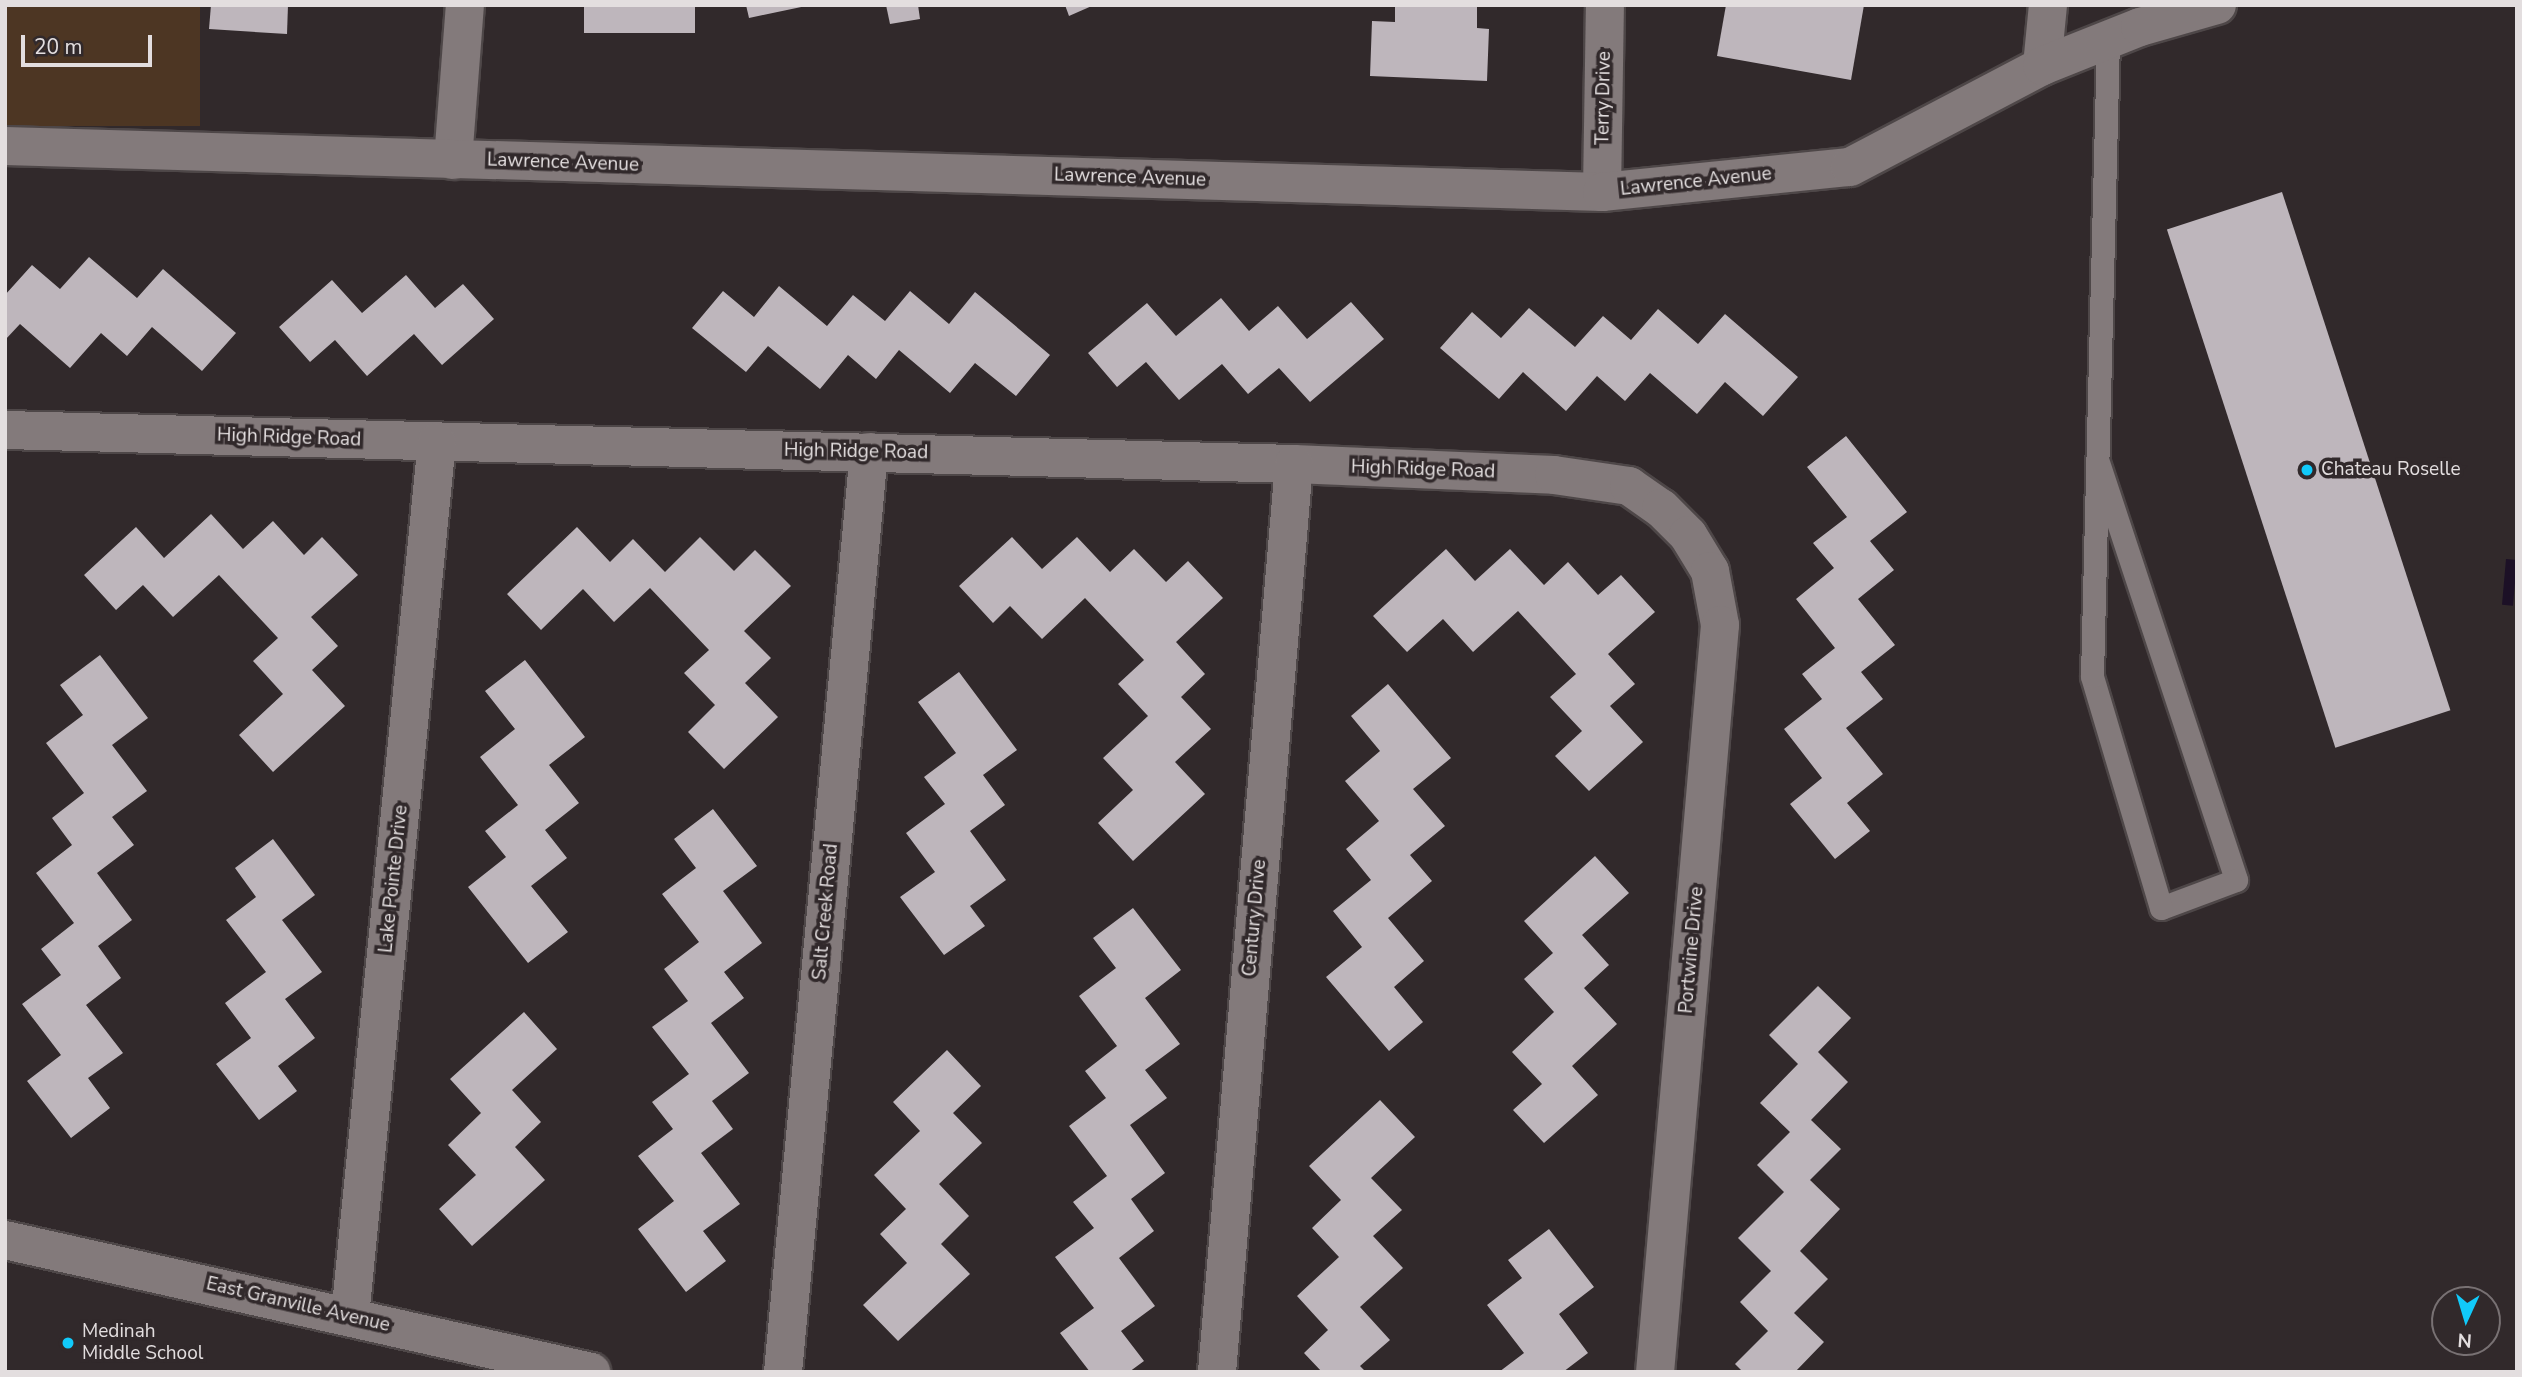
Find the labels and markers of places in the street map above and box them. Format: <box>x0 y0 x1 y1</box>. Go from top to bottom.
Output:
place label: Chateau Roselle <box>2321 459 2460 481</box>
marker: Chateau Roselle <box>2299 462 2315 478</box>
place label: Medinah Middle School <box>82 1321 203 1365</box>
marker: Medinah Middle School <box>60 1335 76 1351</box>

